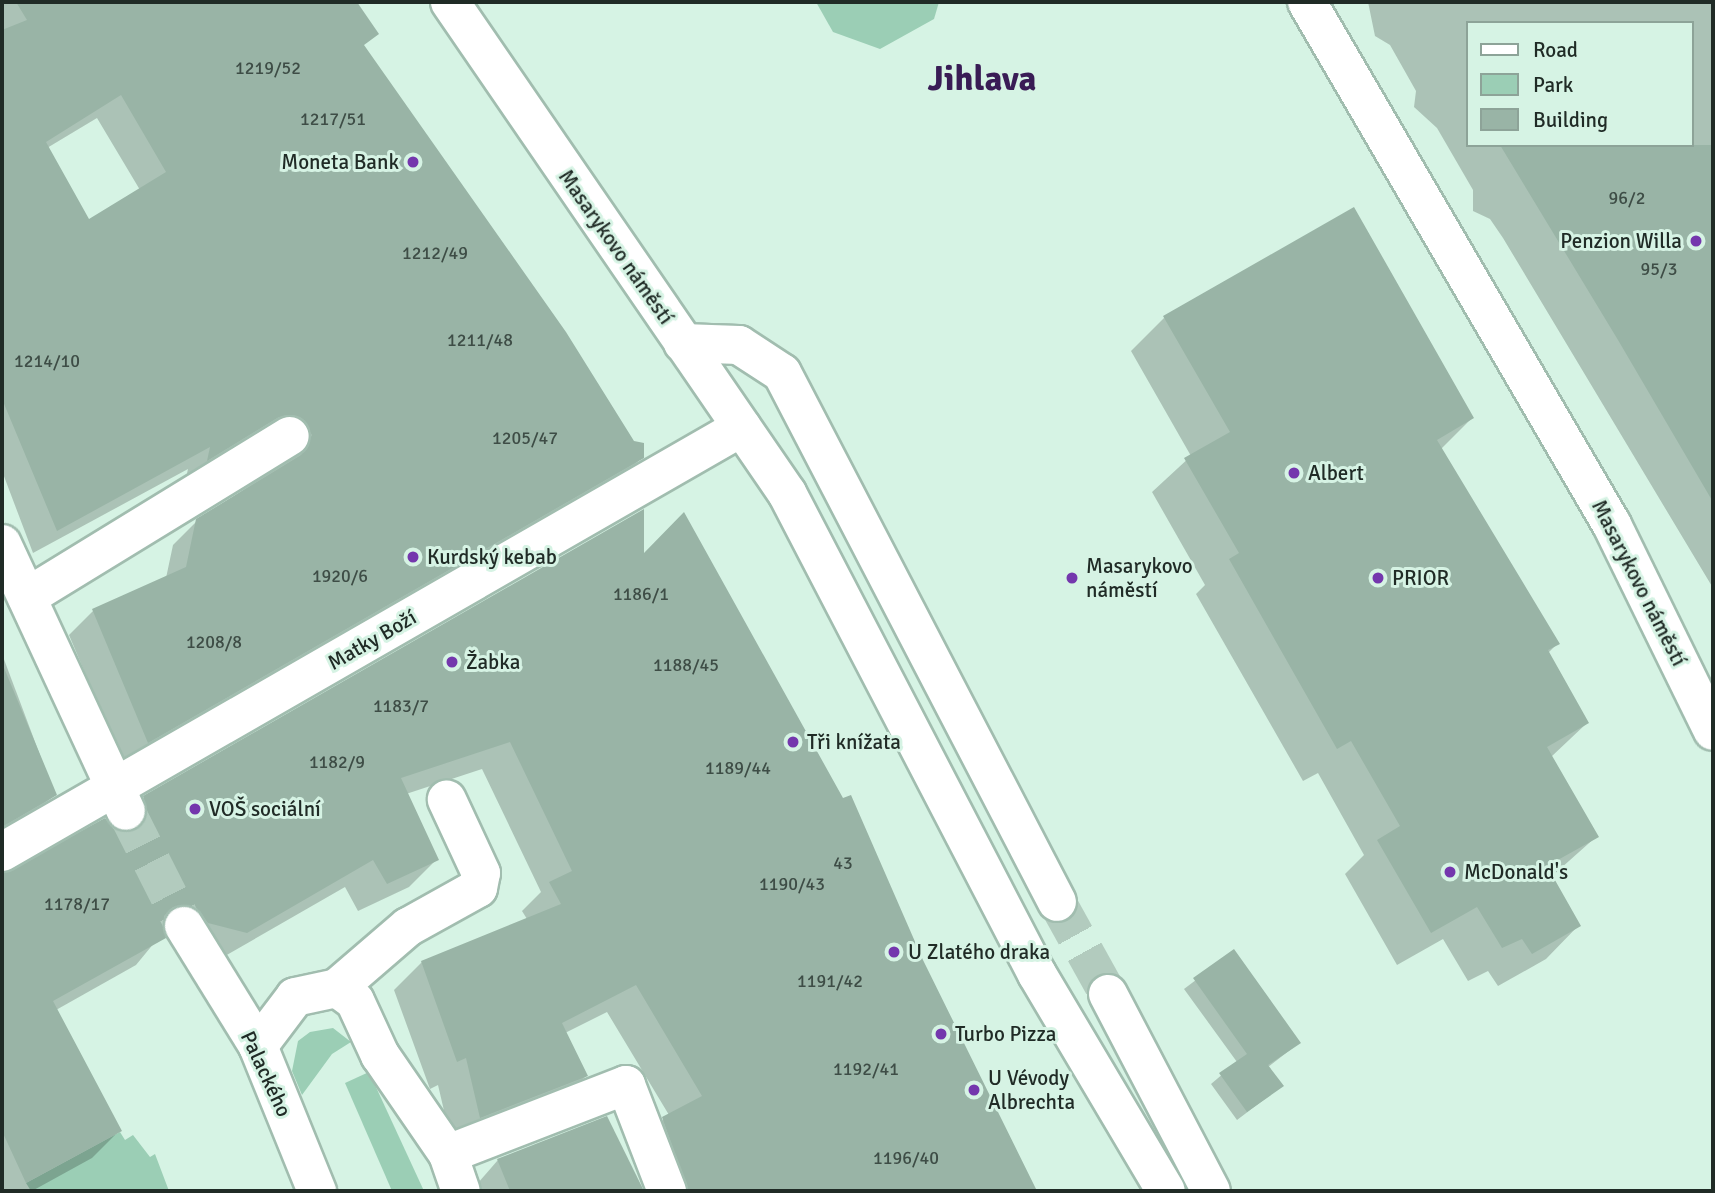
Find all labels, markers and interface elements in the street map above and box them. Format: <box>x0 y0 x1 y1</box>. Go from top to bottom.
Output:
legend <box>1466 21 1694 147</box>
text: Road <box>1533 37 1578 63</box>
house number: 1219/52 <box>235 57 301 79</box>
district label: Jihlava <box>927 58 1037 100</box>
text: Park <box>1533 72 1573 98</box>
text: Building <box>1533 107 1608 133</box>
house number: 1217/51 <box>300 108 366 130</box>
place label: Moneta Bank <box>281 149 399 175</box>
marker: Moneta Bank <box>405 154 421 170</box>
street label: Masarykovo náměstí <box>553 165 679 329</box>
house number: 96/2 <box>1609 187 1645 209</box>
place label: Penzion Willa <box>1560 228 1682 254</box>
marker: Penzion Willa <box>1688 233 1704 249</box>
house number: 1212/49 <box>402 242 468 264</box>
house number: 95/3 <box>1641 258 1677 280</box>
house number: 1211/48 <box>447 329 513 351</box>
house number: 1214/10 <box>14 350 80 372</box>
house number: 1205/47 <box>492 427 558 449</box>
place label: Albert <box>1308 460 1364 486</box>
marker: Albert <box>1286 465 1302 481</box>
street label: Masarykovo náměstí <box>1586 496 1692 670</box>
place label: Kurdský kebab <box>427 544 557 570</box>
marker: Kurdský kebab <box>405 549 421 565</box>
place label: Masarykovo náměstí <box>1086 553 1193 603</box>
house number: 1920/6 <box>312 565 368 587</box>
place label: PRIOR <box>1392 565 1449 591</box>
marker: Masarykovo náměstí <box>1064 570 1080 586</box>
marker: PRIOR <box>1370 570 1386 586</box>
house number: 1186/1 <box>613 583 669 605</box>
street label: Matky Boží <box>323 605 421 675</box>
house number: 1208/8 <box>186 631 242 653</box>
place label: Žabka <box>466 649 520 675</box>
marker: Žabka <box>444 654 460 670</box>
house number: 1188/45 <box>653 654 719 676</box>
house number: 1183/7 <box>373 695 429 717</box>
place label: Tři knížata <box>807 729 901 755</box>
marker: Tři knížata <box>785 734 801 750</box>
house number: 1182/9 <box>309 751 365 773</box>
house number: 1189/44 <box>705 757 771 779</box>
place label: VOŠ sociální <box>209 796 321 822</box>
marker: VOŠ sociální <box>187 801 203 817</box>
house number: 43 <box>833 852 853 874</box>
place label: McDonald's <box>1464 859 1568 885</box>
marker: McDonald's <box>1442 864 1458 880</box>
house number: 1190/43 <box>759 873 825 895</box>
house number: 1178/17 <box>44 893 110 915</box>
place label: U Zlatého draka <box>908 939 1050 965</box>
marker: U Zlatého draka <box>886 944 902 960</box>
house number: 1191/42 <box>797 970 863 992</box>
place label: Turbo Pizza <box>955 1021 1056 1047</box>
marker: Turbo Pizza <box>933 1026 949 1042</box>
street label: Palackého <box>235 1027 297 1121</box>
house number: 1192/41 <box>833 1058 899 1080</box>
place label: U Vévody Albrechta <box>988 1065 1075 1115</box>
marker: U Vévody Albrechta <box>966 1082 982 1098</box>
house number: 1196/40 <box>873 1147 939 1169</box>

